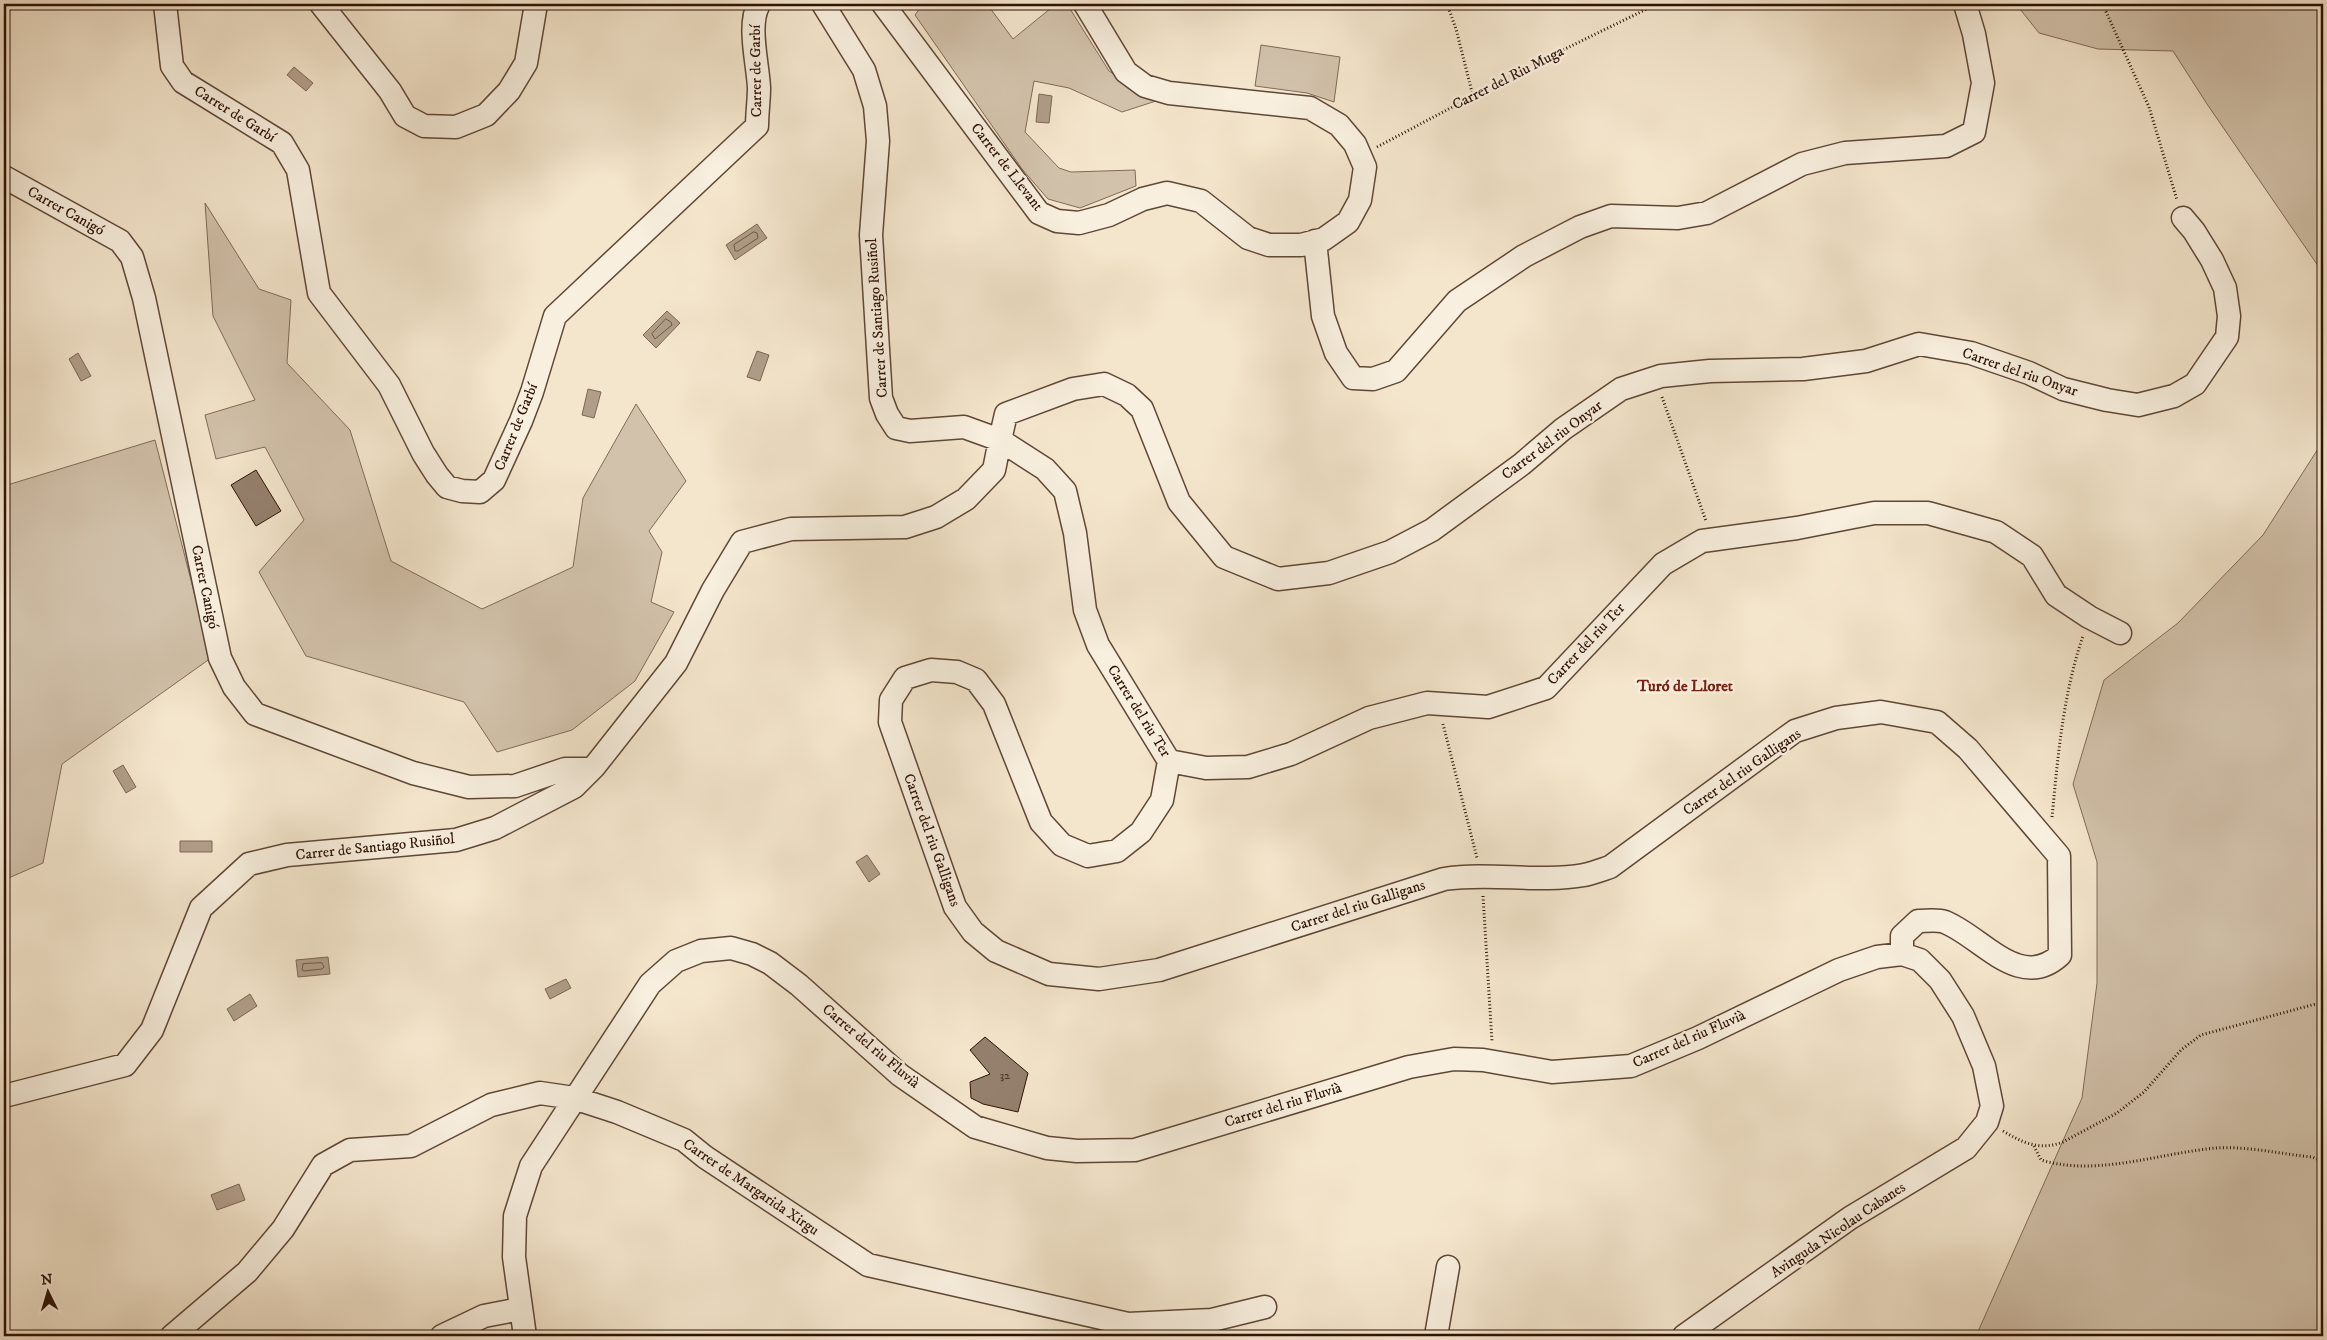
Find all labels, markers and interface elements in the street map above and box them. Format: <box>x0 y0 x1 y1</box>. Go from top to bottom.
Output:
street label: Carrer de Garbí <box>746 23 766 118</box>
street label: Carrer del Riu Muga <box>1449 41 1567 114</box>
street label: Carrer de Garbí <box>191 81 280 147</box>
street label: Carrer de Llevant <box>967 119 1047 215</box>
street label: Carrer Canigó <box>24 182 108 240</box>
street label: Carrer de Santiago Rusiñol <box>862 237 892 398</box>
street label: Carrer del riu Onyar <box>1960 343 2081 401</box>
street label: Carrer de Garbí <box>490 379 543 474</box>
street label: Carrer del riu Onyar <box>1498 396 1606 484</box>
street label: Carrer Canigó <box>187 543 223 631</box>
street label: Carrer del riu Ter <box>1543 599 1629 689</box>
street label: Carrer del riu Ter <box>1103 661 1175 761</box>
district label: Turó de Lloret <box>1636 676 1734 696</box>
street label: Carrer del riu Galligans <box>1679 724 1805 820</box>
street label: Carrer del riu Galligans <box>899 771 965 909</box>
street label: Carrer de Santiago Rusiñol <box>294 829 456 865</box>
street label: Carrer del riu Galligans <box>1288 875 1428 937</box>
street label: Carrer del riu Fluvià <box>818 1000 924 1093</box>
street label: Carrer del riu Fluvià <box>1630 1005 1749 1072</box>
house number: 32 <box>1000 1068 1010 1083</box>
street label: Carrer del riu Fluvià <box>1222 1078 1344 1132</box>
street label: Carrer de Margarida Xirgu <box>679 1134 823 1240</box>
street label: Avinguda Nicolau Cabanes <box>1767 1178 1909 1282</box>
north arrow <box>22 1268 72 1318</box>
text: N <box>40 1271 54 1290</box>

